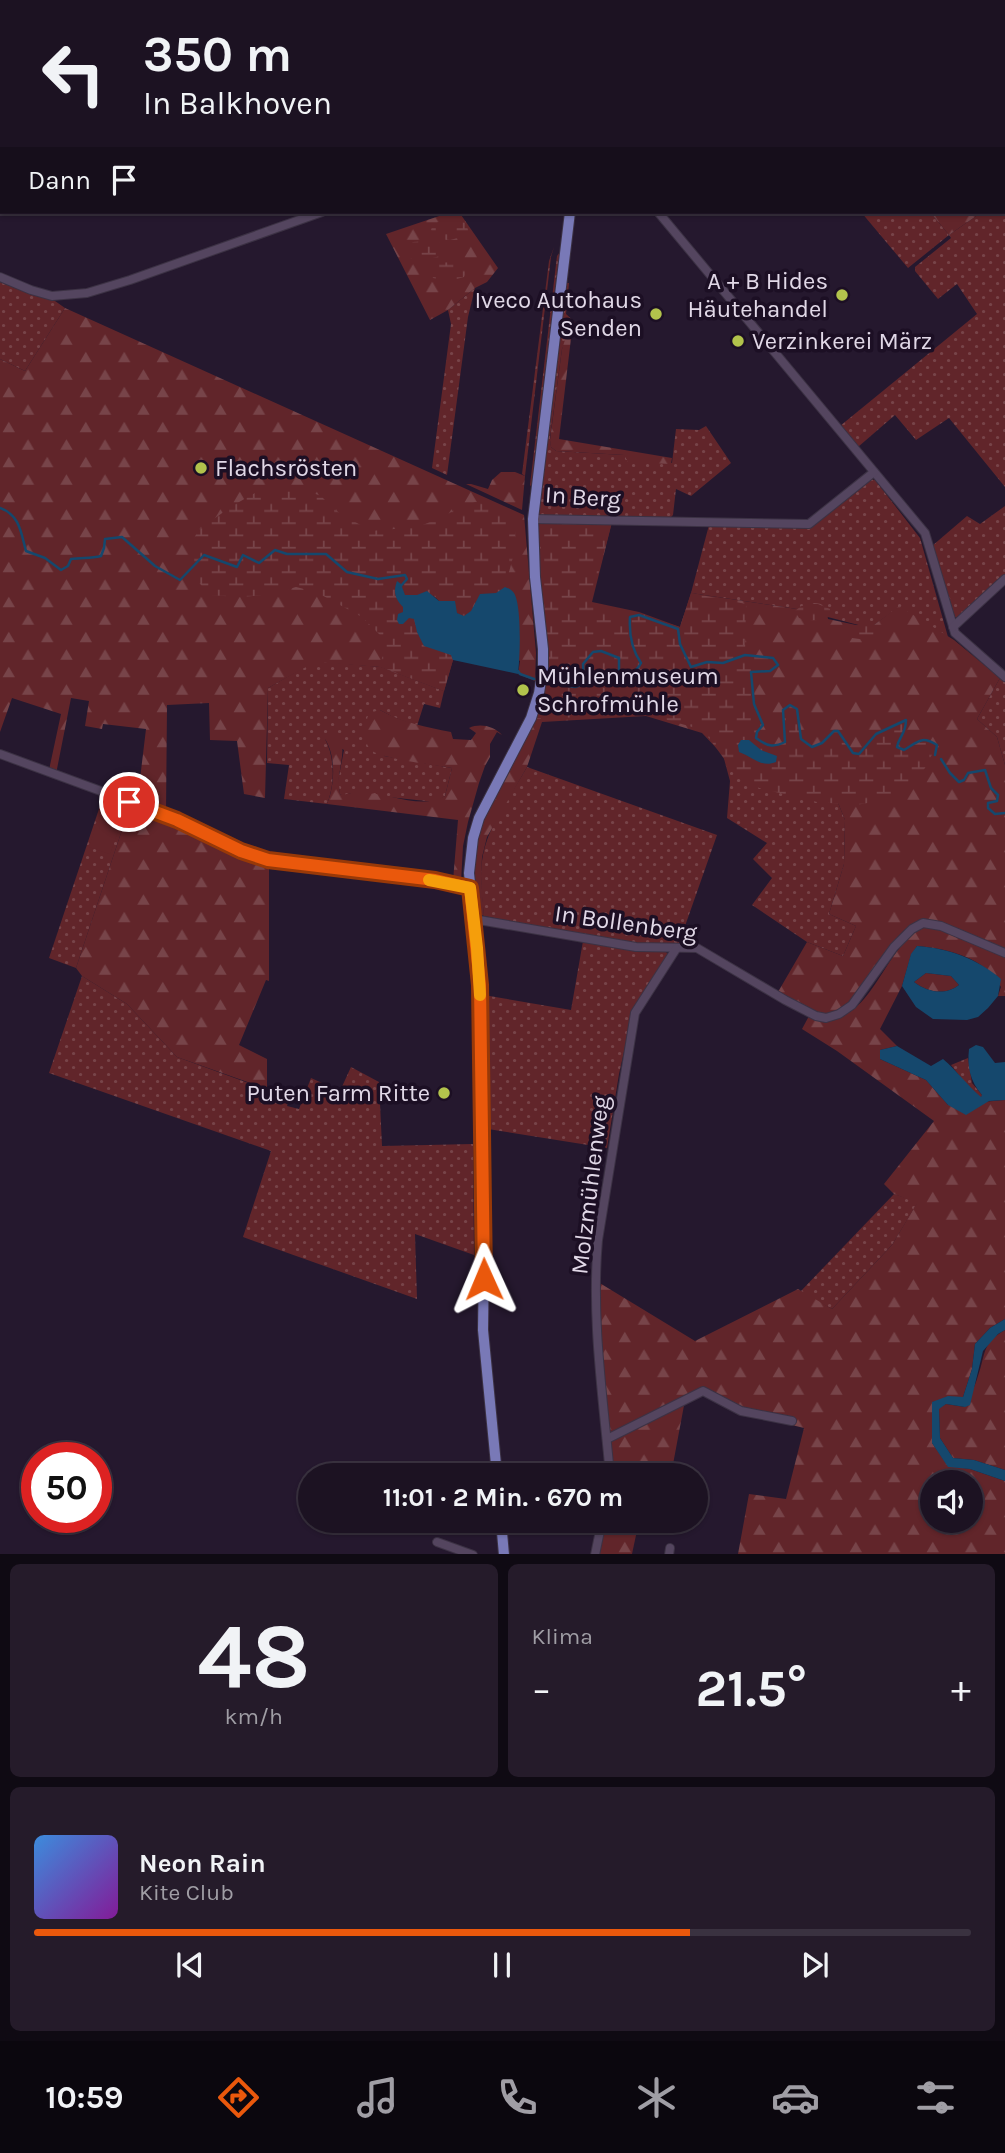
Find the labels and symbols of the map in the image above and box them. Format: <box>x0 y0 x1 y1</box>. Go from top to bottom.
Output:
place label: A + B Hides Häutehandel <box>687 267 828 323</box>
place label: Iveco Autohaus Senden <box>474 286 642 342</box>
marker: A + B Hides Häutehandel <box>834 287 850 303</box>
marker: Iveco Autohaus Senden <box>648 306 664 322</box>
place label: Verzinkerei März <box>752 327 932 355</box>
marker: Verzinkerei März <box>730 333 746 349</box>
place label: Flachsrösten <box>215 454 357 482</box>
marker: Flachsrösten <box>193 460 209 476</box>
street label: In Berg <box>544 480 622 514</box>
place label: Mühlenmuseum Schrofmühle <box>537 662 719 718</box>
marker: Mühlenmuseum Schrofmühle <box>515 682 531 698</box>
pin <box>99 772 159 832</box>
street label: In Bollenberg <box>553 899 699 947</box>
place label: Puten Farm Ritte <box>246 1079 430 1107</box>
marker: Puten Farm Ritte <box>436 1085 452 1101</box>
street label: Molzmühlenweg <box>565 1094 615 1276</box>
position arrow <box>447 1242 521 1316</box>
speed limit sign: 50 <box>21 1442 112 1533</box>

